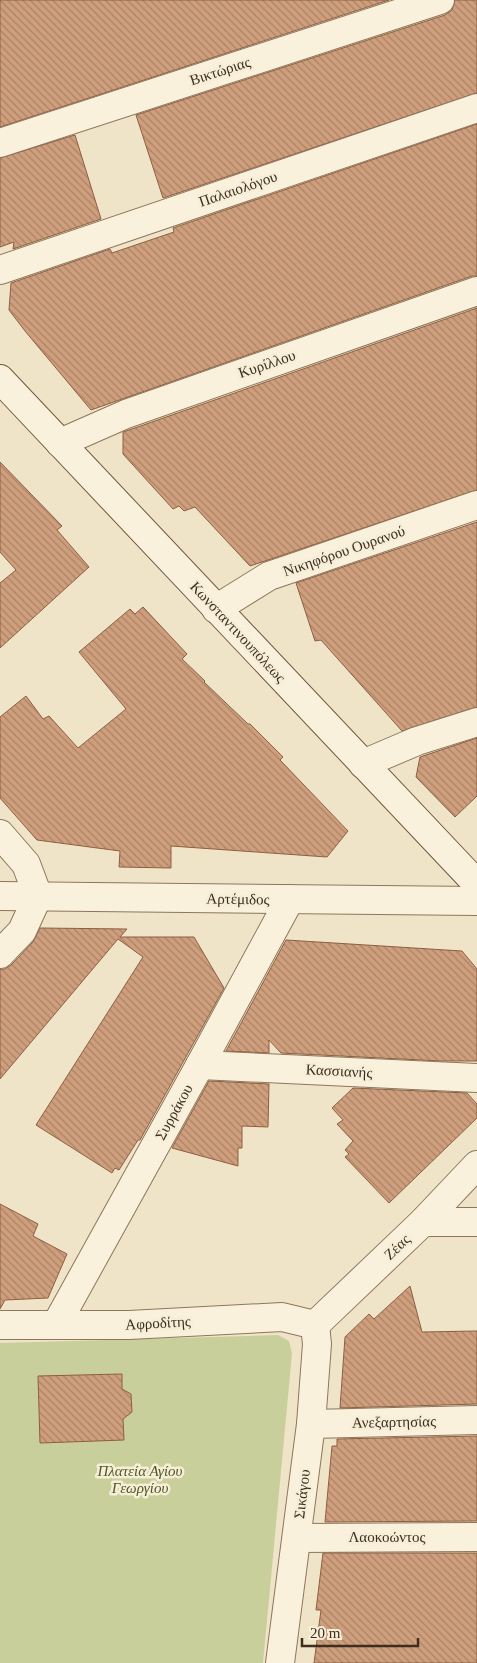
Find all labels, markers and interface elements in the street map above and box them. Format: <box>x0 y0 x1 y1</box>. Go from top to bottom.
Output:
street label: Βικτώριας <box>188 54 252 88</box>
street label: Παλαιολόγου <box>197 168 279 210</box>
street label: Κυρίλλου <box>236 347 298 381</box>
street label: Νικηφόρου Ουρανού <box>281 523 407 579</box>
street label: Κωνσταντινουπόλεως <box>187 578 289 686</box>
street label: Αρτέμιδος <box>206 890 270 908</box>
street label: Κασσιανής <box>305 1061 373 1081</box>
street label: Συρράκου <box>152 1081 196 1143</box>
street label: Ζέας <box>381 1231 413 1263</box>
street label: Αφροδίτης <box>125 1313 191 1333</box>
street label: Ανεξαρτησίας <box>352 1413 436 1431</box>
park label: Πλατεία Αγίου Γεωργίου <box>97 1463 183 1496</box>
street label: Σικάγου <box>291 1468 313 1520</box>
street label: Λαοκοώντος <box>348 1529 426 1545</box>
scale bar <box>302 1616 418 1648</box>
text: 20 m <box>310 1625 341 1641</box>

